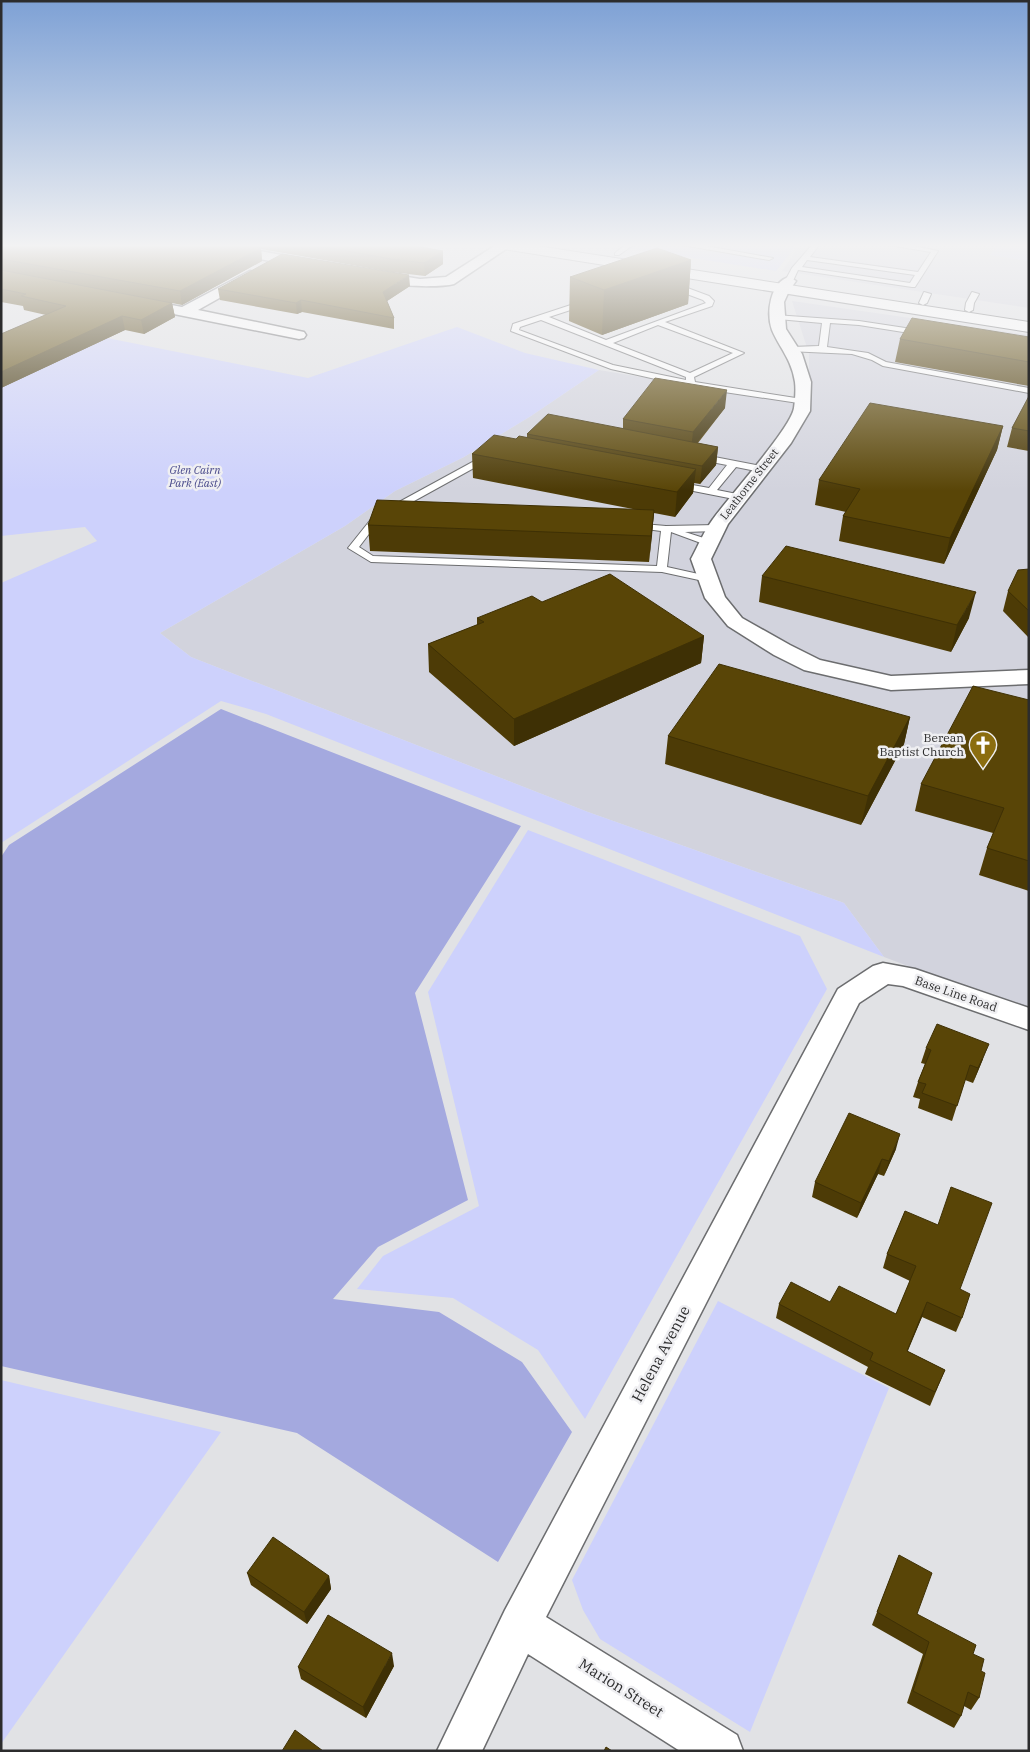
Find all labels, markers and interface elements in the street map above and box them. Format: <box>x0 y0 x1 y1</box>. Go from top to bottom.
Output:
street label: Leathorne Street <box>717 445 781 522</box>
park label: Glen Cairn Park (East) <box>168 463 222 490</box>
place label: Berean Baptist Church <box>880 730 964 759</box>
church icon: Berean Baptist Church <box>968 730 998 769</box>
street label: Base Line Road <box>913 972 999 1015</box>
street label: Helena Avenue <box>627 1302 694 1405</box>
street label: Marion Street <box>575 1654 667 1721</box>

